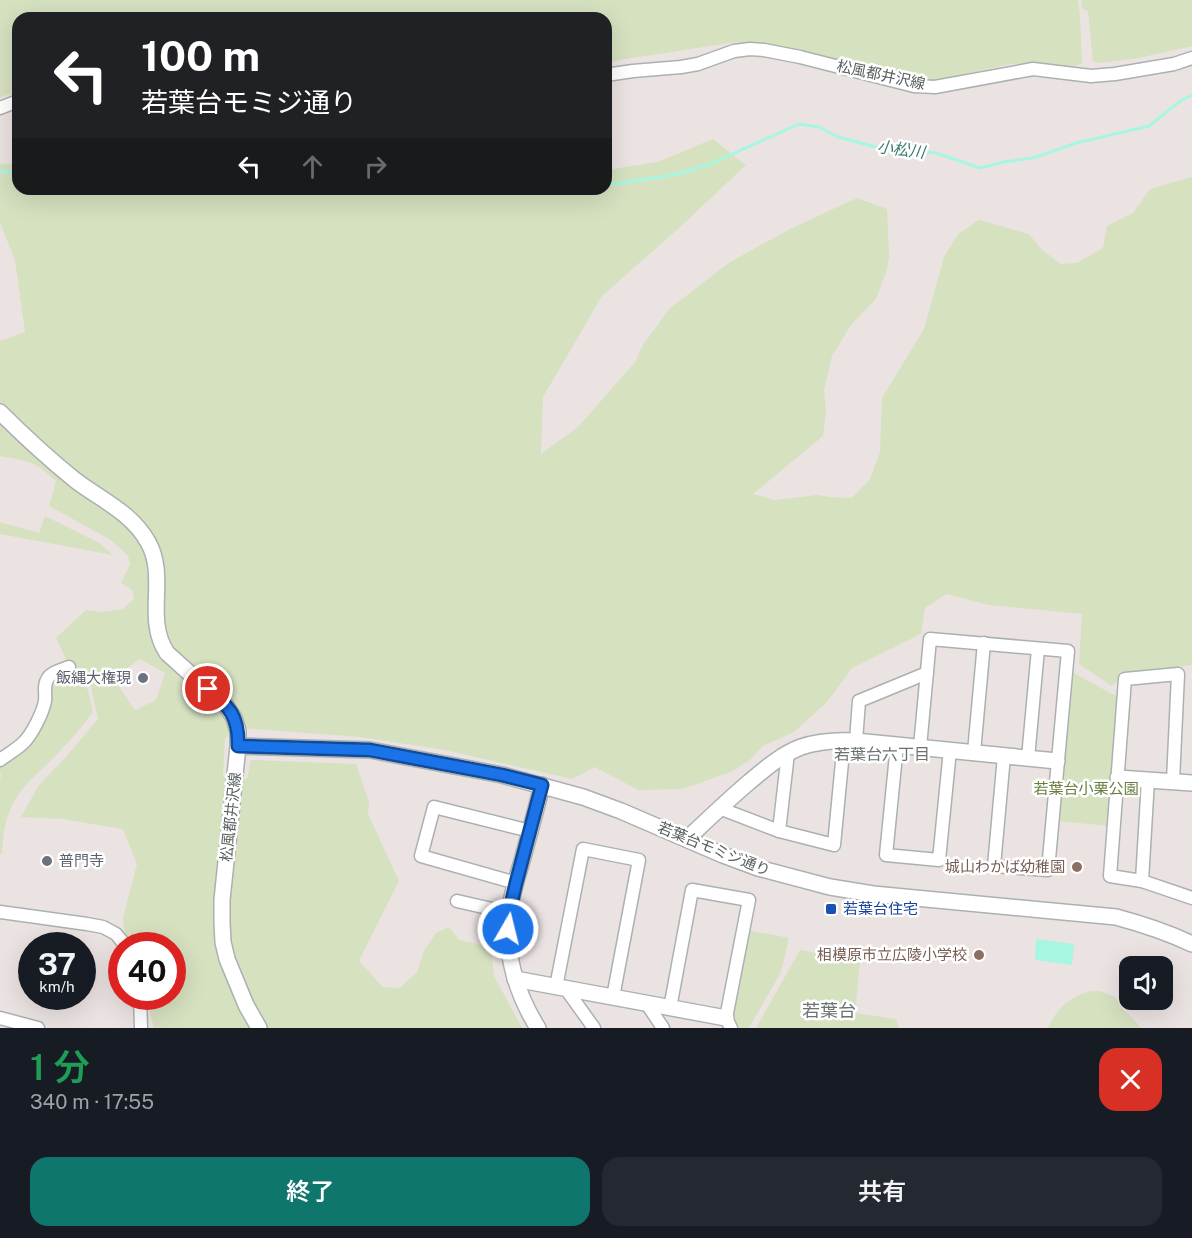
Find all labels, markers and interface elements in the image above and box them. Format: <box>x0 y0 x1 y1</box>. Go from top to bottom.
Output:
text: 100 m <box>141 31 260 80</box>
icon: left <box>42 36 120 114</box>
street label: 松風都井沢線 <box>835 57 927 92</box>
text: 若葉台モミジ通り <box>141 86 357 118</box>
water label: 小松川 <box>876 137 928 162</box>
icon: left <box>233 150 266 183</box>
icon: ahead <box>296 150 329 183</box>
icon: right <box>359 150 392 183</box>
pin <box>182 663 233 714</box>
place label: 飯縄大権現 <box>56 669 131 686</box>
marker: 飯縄大権現 <box>136 671 150 685</box>
icon: arrive <box>191 672 224 705</box>
district label: 若葉台六丁目 <box>834 745 930 764</box>
street label: 松風都井沢線 <box>217 771 244 863</box>
park label: 若葉台小栗公園 <box>1033 780 1139 797</box>
street label: 若葉台モミジ通り <box>655 818 773 879</box>
place label: 普門寺 <box>59 852 104 869</box>
marker: 普門寺 <box>40 854 54 868</box>
place label: 城山わかば幼稚園 <box>945 858 1065 875</box>
marker: 城山わかば幼稚園 <box>1070 860 1084 874</box>
position arrow <box>476 897 540 961</box>
place label: 若葉台住宅 <box>843 900 918 917</box>
marker: 若葉台住宅 <box>824 902 838 916</box>
speed limit sign: 40 <box>108 932 186 1010</box>
text: 37 <box>38 946 76 982</box>
place label: 相模原市立広陵小学校 <box>817 946 967 963</box>
marker: 相模原市立広陵小学校 <box>972 948 986 962</box>
map controls <box>1119 956 1173 1010</box>
button: sound <box>1119 956 1173 1010</box>
text: km/h <box>39 978 75 995</box>
district label: 若葉台 <box>802 1000 856 1021</box>
text: 1 分 <box>30 1046 89 1088</box>
button: close <box>1099 1048 1162 1111</box>
text: 340 m · 17:55 <box>30 1090 154 1114</box>
button: 終了 <box>30 1157 590 1226</box>
button: 共有 <box>602 1157 1162 1226</box>

